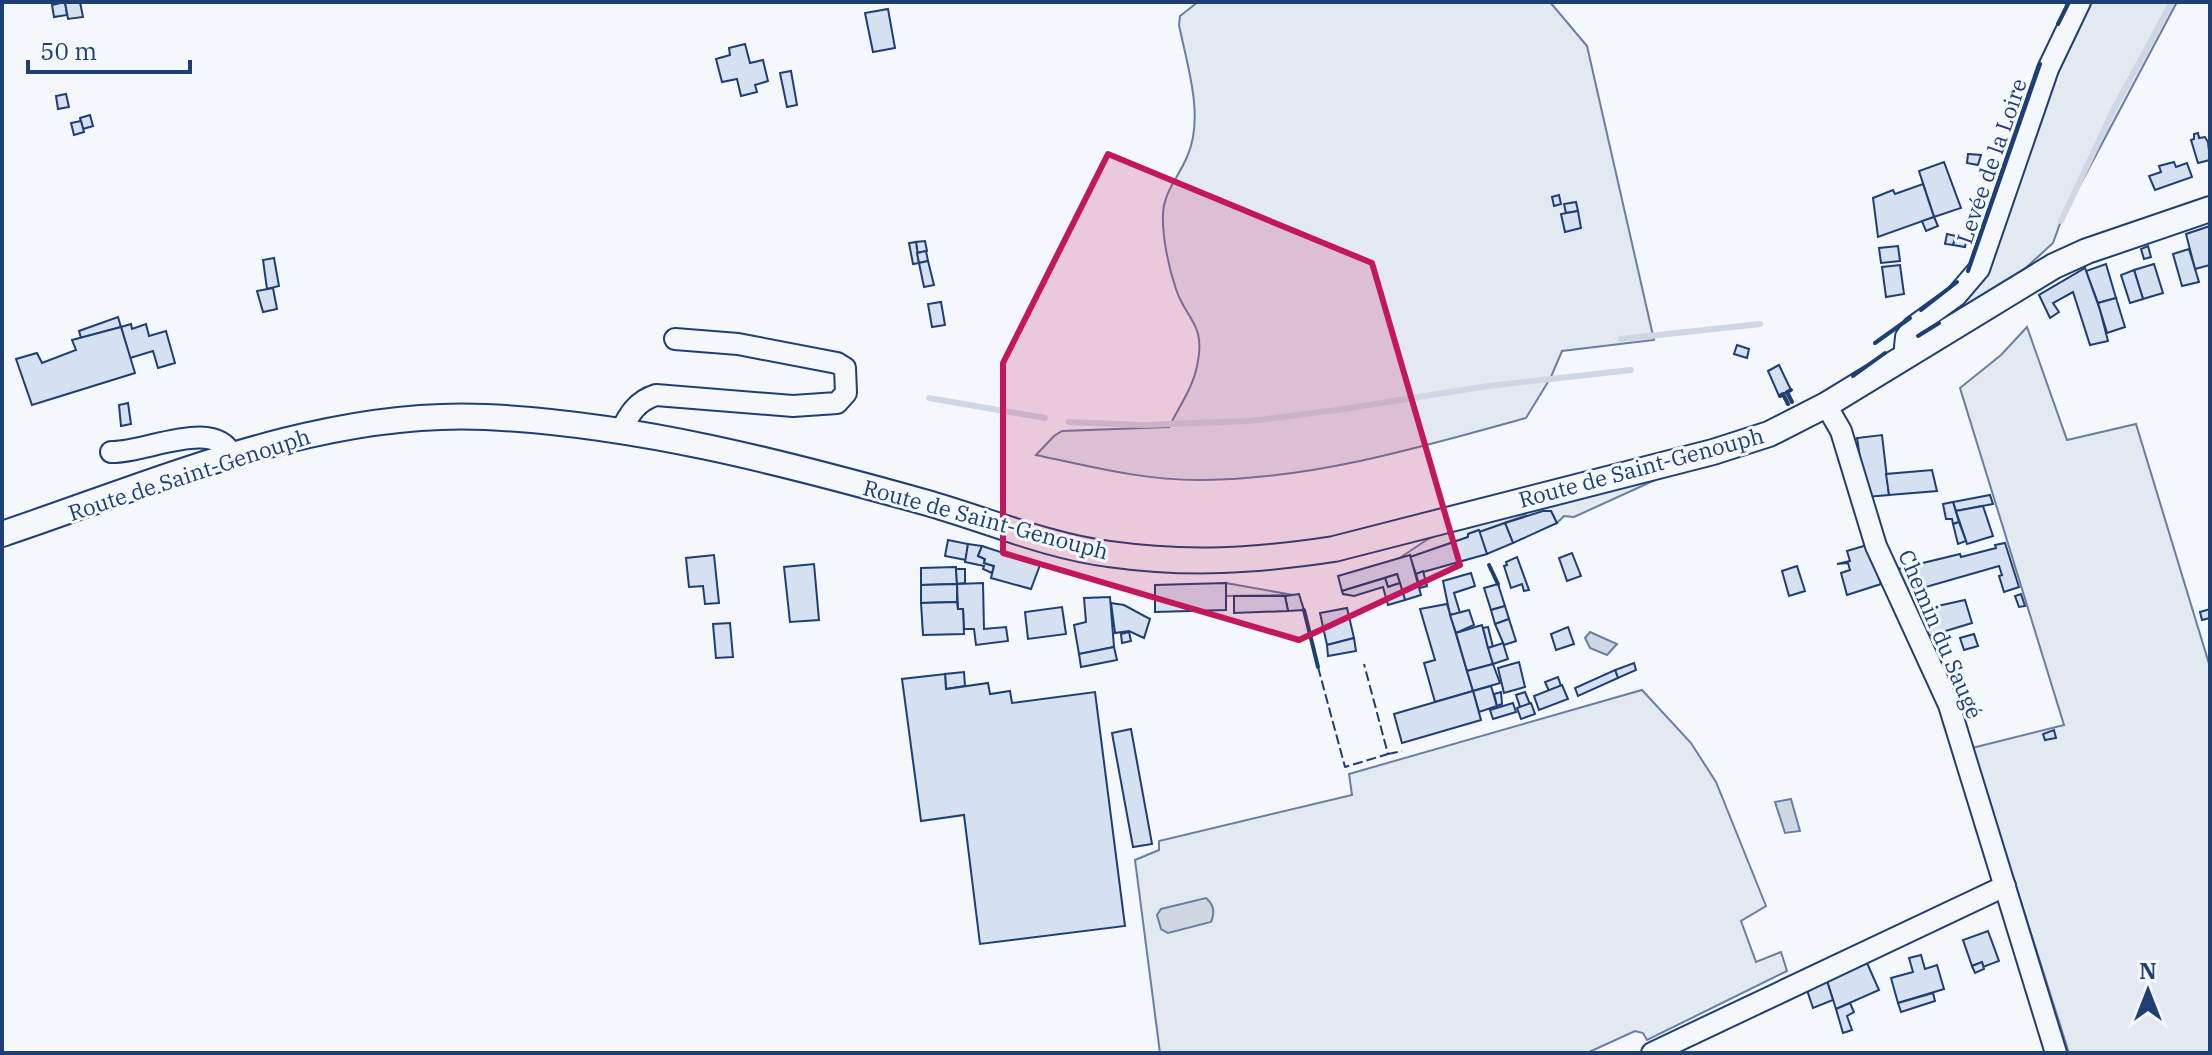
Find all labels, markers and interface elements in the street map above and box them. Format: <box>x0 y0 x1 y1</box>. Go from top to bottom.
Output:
scale bar <box>28 24 190 74</box>
text: 50 m <box>40 35 97 67</box>
street label: Levée de la Loire <box>1949 74 2033 248</box>
street label: Route de Saint-Genouph <box>1515 420 1767 514</box>
street label: Route de Saint-Genouph <box>64 421 314 527</box>
street label: Route de Saint-Genouph <box>860 472 1112 566</box>
street label: Chemin du Saugé <box>1892 545 1990 723</box>
north arrow <box>2108 951 2188 1031</box>
text: N <box>2139 956 2157 985</box>

